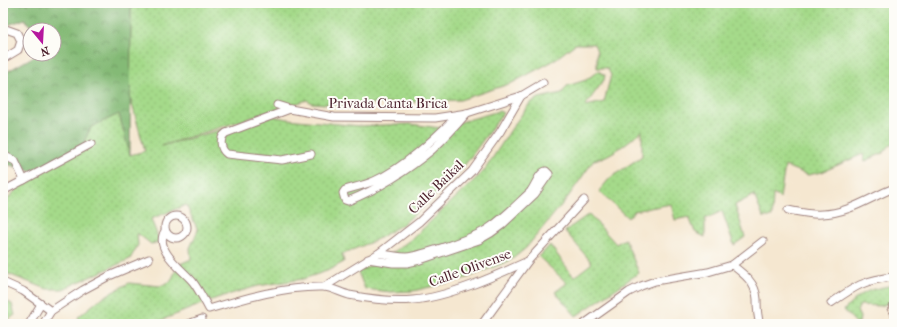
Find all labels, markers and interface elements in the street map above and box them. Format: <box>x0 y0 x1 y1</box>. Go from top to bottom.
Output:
north arrow <box>22 22 62 62</box>
text: N <box>38 44 51 59</box>
street label: Privada Canta Brica <box>329 95 448 112</box>
street label: Calle Baikal <box>405 156 467 218</box>
street label: Calle Olivense <box>427 245 513 291</box>

